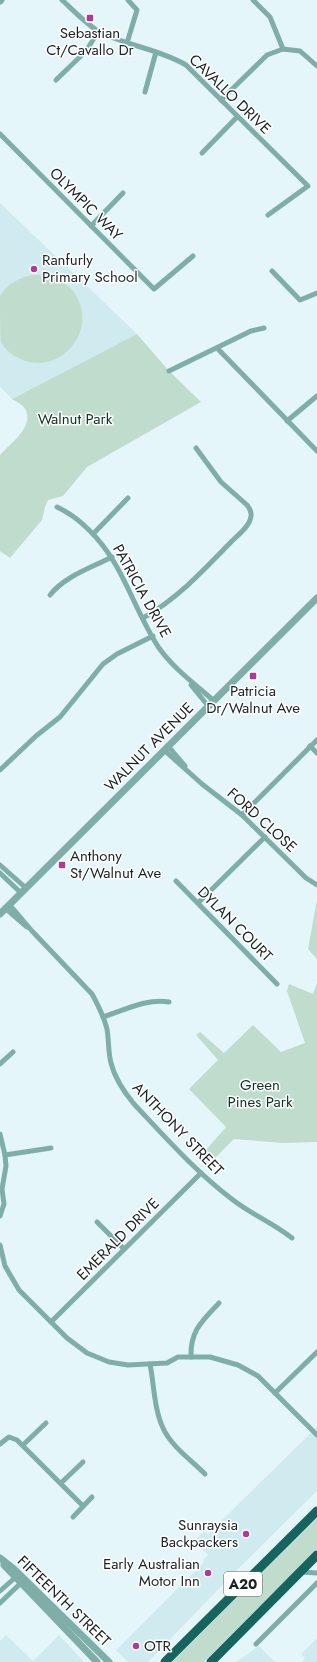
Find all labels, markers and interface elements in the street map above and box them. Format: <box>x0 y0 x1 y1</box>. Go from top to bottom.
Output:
marker: Sebastian Ct/Cavallo Dr <box>85 13 95 23</box>
place label: Sebastian Ct/Cavallo Dr <box>46 22 135 61</box>
street label: CAVALLO DRIVE <box>184 49 276 139</box>
street label: OLYMPIC WAY <box>44 162 128 246</box>
place label: Ranfurly Primary School <box>42 249 138 288</box>
marker: Ranfurly Primary School <box>29 264 39 274</box>
park label: Walnut Park <box>38 408 113 430</box>
street label: PATRICIA DRIVE <box>107 540 177 642</box>
marker: Patricia Dr/Walnut Ave <box>248 671 258 681</box>
place label: Patricia Dr/Walnut Ave <box>206 680 300 719</box>
street label: WALNUT AVENUE <box>99 697 199 797</box>
street label: FORD CLOSE <box>222 783 302 857</box>
place label: Anthony St/Walnut Ave <box>70 845 161 884</box>
marker: Anthony St/Walnut Ave <box>57 860 67 870</box>
street label: DYLAN COURT <box>192 881 278 967</box>
park label: Green Pines Park <box>228 1074 293 1113</box>
street label: ANTHONY STREET <box>127 1077 229 1181</box>
street label: EMERALD DRIVE <box>72 1193 164 1285</box>
place label: Sunraysia Backpackers <box>160 1514 238 1553</box>
marker: Sunraysia Backpackers <box>241 1529 251 1539</box>
street label: FIFTEENTH STREET <box>12 1551 116 1652</box>
place label: Early Australian Motor Inn <box>103 1553 200 1592</box>
marker: Early Australian Motor Inn <box>203 1568 213 1578</box>
road number: A20 <box>224 1572 262 1596</box>
place label: OTR <box>144 1635 171 1657</box>
marker: OTR <box>131 1641 141 1651</box>

